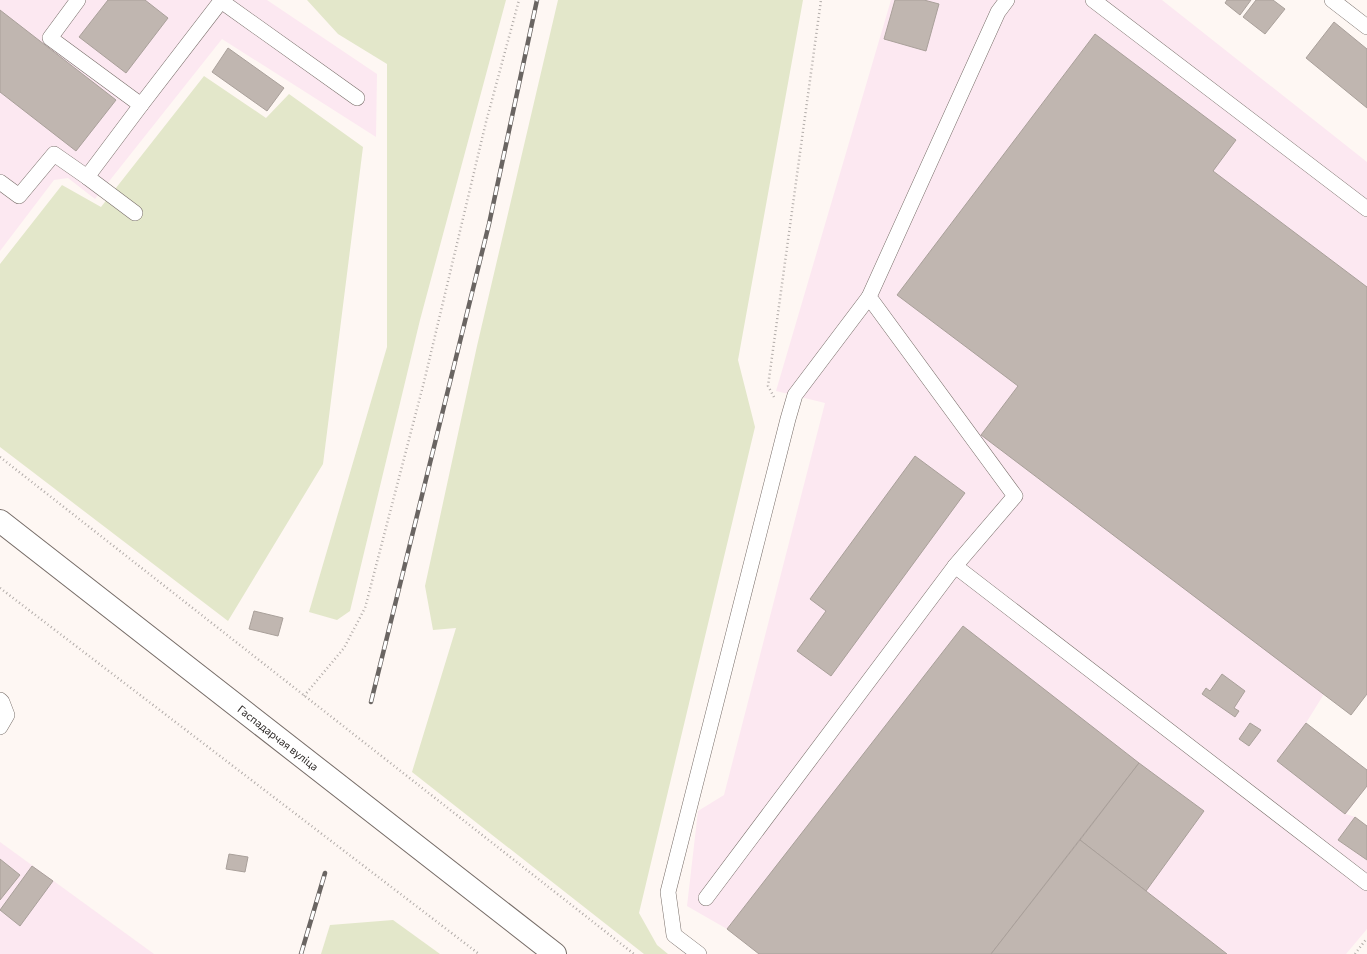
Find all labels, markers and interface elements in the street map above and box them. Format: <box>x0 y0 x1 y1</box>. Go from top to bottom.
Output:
street label: Гаспадарчая вуліца <box>235 702 321 773</box>

